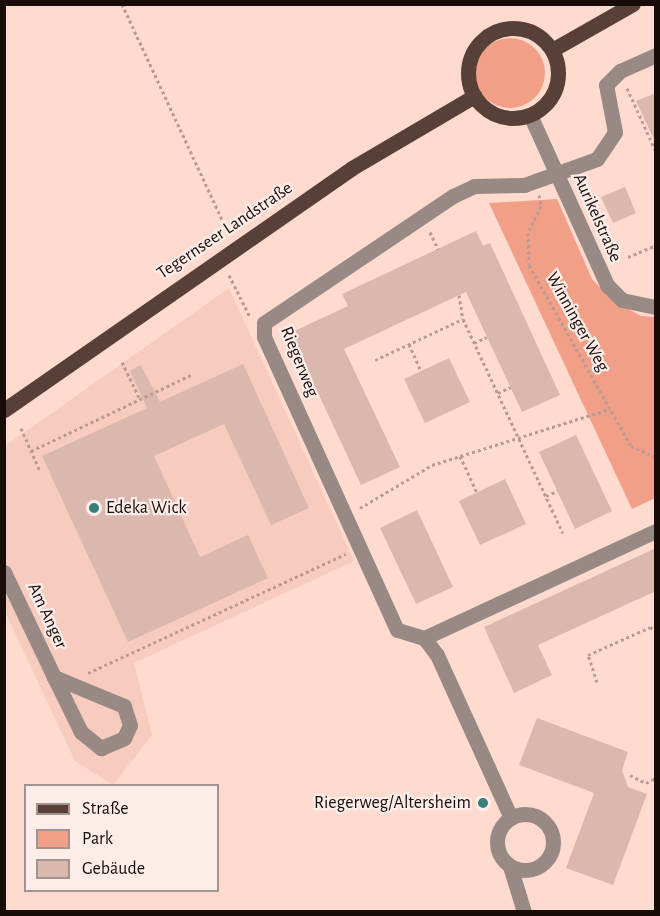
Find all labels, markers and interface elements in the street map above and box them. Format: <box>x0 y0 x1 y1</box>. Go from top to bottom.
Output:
street label: Aurikelstraße <box>568 170 626 266</box>
street label: Tegernseer Landstraße <box>153 178 297 284</box>
street label: Winninger Weg <box>541 268 613 376</box>
street label: Riegerweg <box>275 323 323 401</box>
place label: Edeka Wick <box>106 497 187 519</box>
marker: Edeka Wick <box>87 501 101 515</box>
street label: Am Anger <box>22 580 72 652</box>
legend <box>24 784 219 892</box>
place label: Riegerweg/Altersheim <box>314 792 471 814</box>
marker: Riegerweg/Altersheim <box>476 796 490 810</box>
text: Straße <box>82 800 128 818</box>
text: Park <box>82 830 113 848</box>
text: Gebäude <box>82 860 145 878</box>

